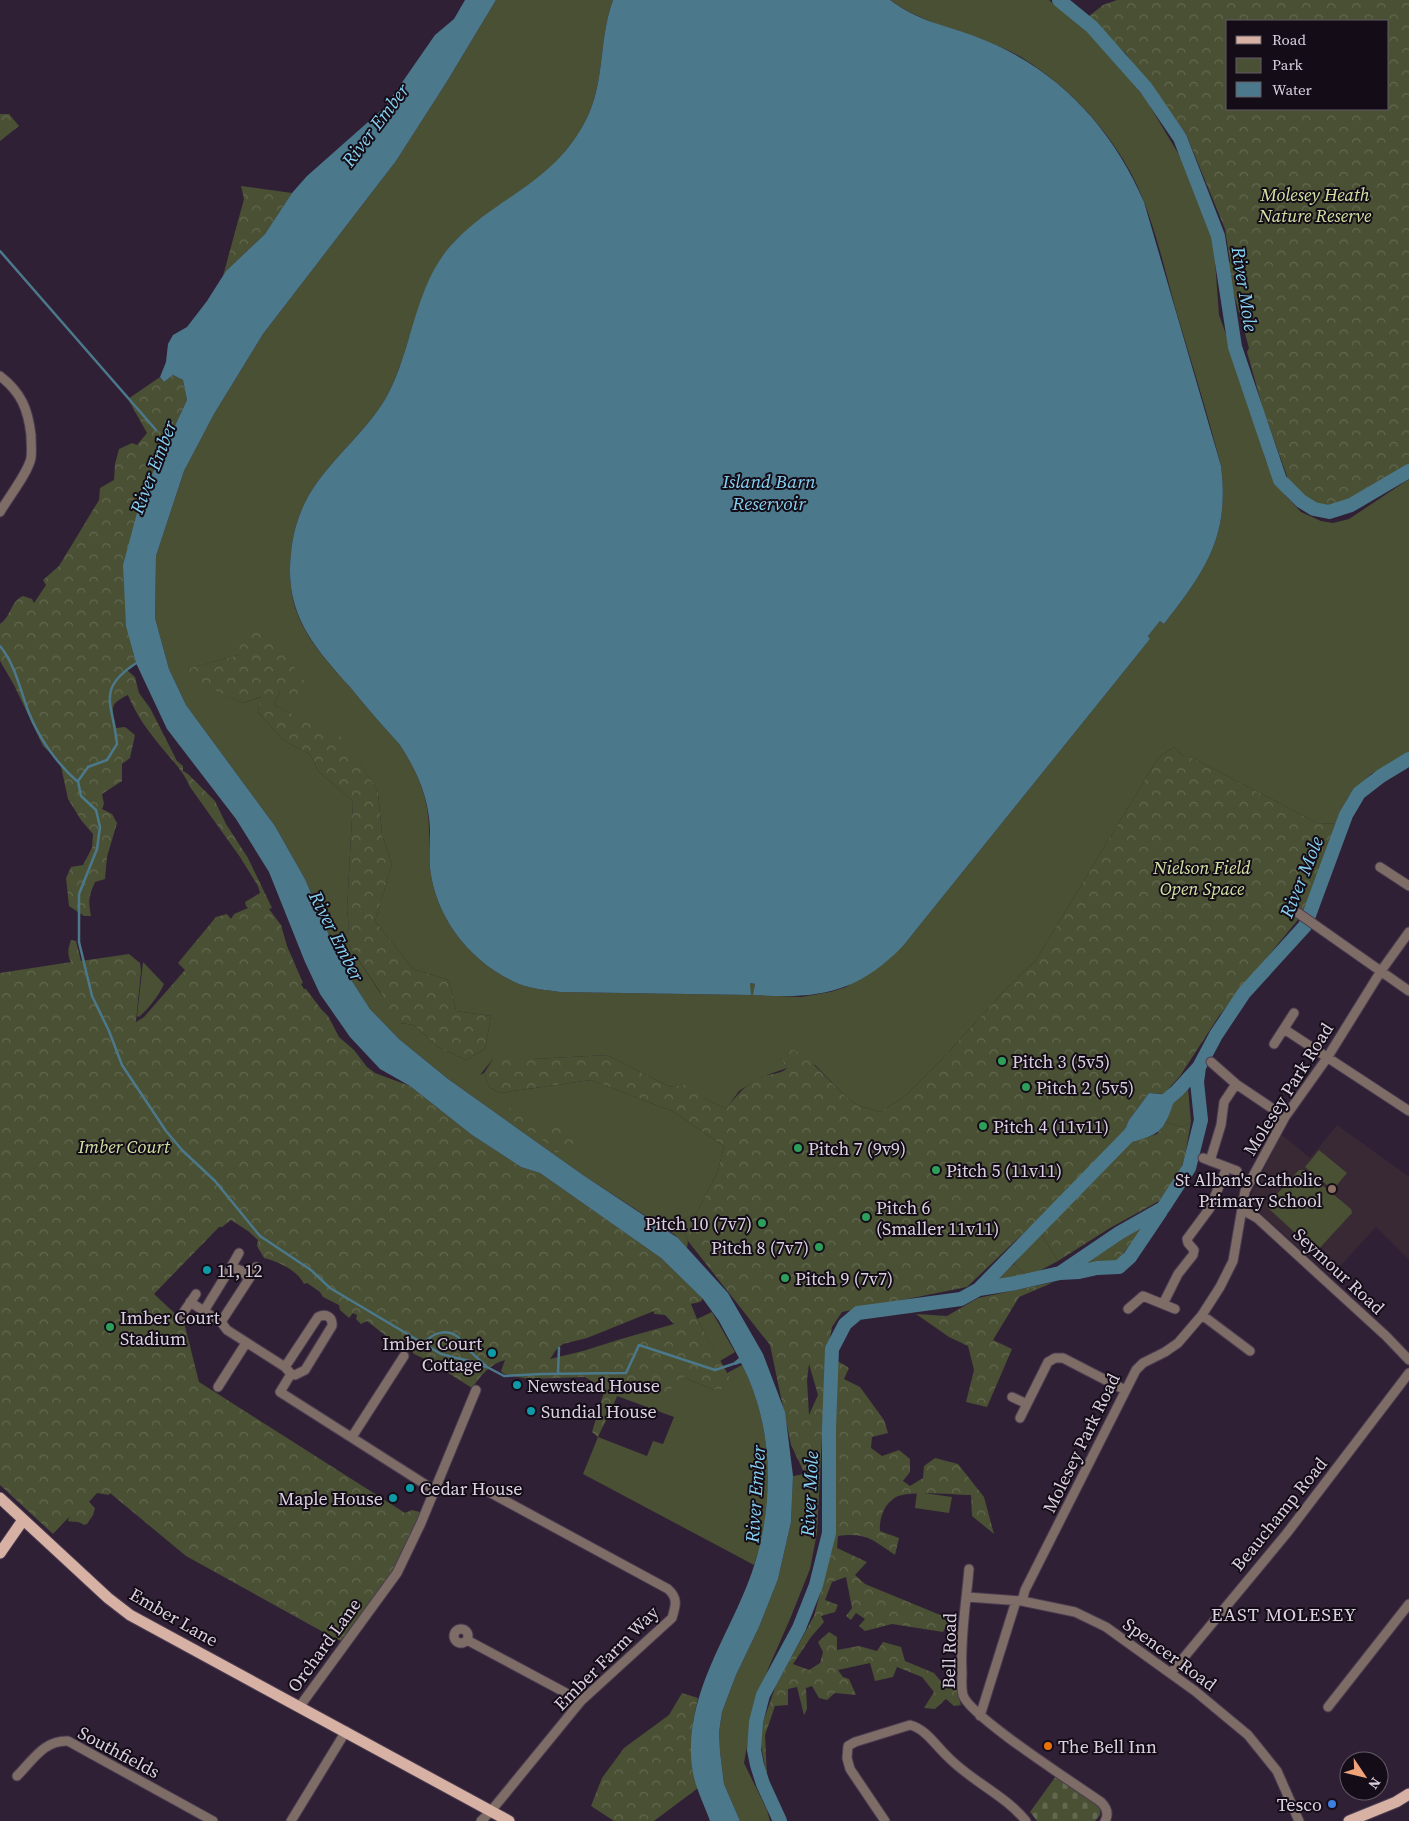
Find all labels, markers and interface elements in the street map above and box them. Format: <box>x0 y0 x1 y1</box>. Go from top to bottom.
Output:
legend <box>1226 20 1389 110</box>
text: Road <box>1272 29 1306 50</box>
text: Park <box>1272 54 1304 75</box>
water label: River Ember <box>335 77 416 173</box>
text: Water <box>1272 79 1313 100</box>
park label: Molesey Heath Nature Reserve <box>1258 182 1372 228</box>
water label: River Mole <box>1225 244 1265 334</box>
water label: River Ember <box>123 415 183 518</box>
water label: Island Barn Reservoir <box>721 468 816 516</box>
water label: River Mole <box>1273 832 1329 922</box>
park label: Nielson Field Open Space <box>1152 855 1251 901</box>
water label: River Ember <box>303 886 371 987</box>
street label: Molesey Park Road <box>1237 1018 1339 1160</box>
place label: Pitch 3 (5v5) <box>1012 1049 1110 1074</box>
marker: Pitch 3 (5v5) <box>996 1055 1008 1067</box>
place label: Pitch 2 (5v5) <box>1036 1075 1134 1100</box>
marker: Pitch 2 (5v5) <box>1020 1081 1032 1093</box>
place label: Pitch 4 (11v11) <box>993 1114 1109 1139</box>
marker: Pitch 4 (11v11) <box>977 1120 989 1132</box>
park label: Imber Court <box>77 1134 171 1159</box>
place label: Pitch 7 (9v9) <box>808 1136 906 1161</box>
marker: Pitch 7 (9v9) <box>792 1142 804 1154</box>
place label: Pitch 5 (11v11) <box>946 1158 1062 1183</box>
marker: Pitch 5 (11v11) <box>930 1164 942 1176</box>
place label: St Alban's Catholic Primary School <box>1175 1167 1322 1213</box>
marker: St Alban's Catholic Primary School <box>1326 1183 1338 1195</box>
place label: Pitch 6 (Smaller 11v11) <box>876 1195 999 1241</box>
place label: Pitch 10 (7v7) <box>645 1211 752 1236</box>
marker: Pitch 6 (Smaller 11v11) <box>860 1211 872 1223</box>
marker: Pitch 10 (7v7) <box>756 1217 768 1229</box>
street label: Seymour Road <box>1288 1222 1390 1320</box>
place label: Pitch 8 (7v7) <box>711 1235 809 1260</box>
marker: Pitch 8 (7v7) <box>813 1241 825 1253</box>
place label: 11, 12 <box>217 1258 263 1283</box>
marker: 11, 12 <box>201 1264 213 1276</box>
place label: Pitch 9 (7v7) <box>795 1266 893 1291</box>
marker: Pitch 9 (7v7) <box>779 1272 791 1284</box>
place label: Imber Court Stadium <box>120 1305 220 1351</box>
marker: Imber Court Stadium <box>104 1321 116 1333</box>
place label: Imber Court Cottage <box>382 1331 482 1377</box>
marker: Imber Court Cottage <box>486 1347 498 1359</box>
street label: Molesey Park Road <box>1036 1369 1126 1517</box>
place label: Newstead House <box>527 1373 660 1398</box>
marker: Newstead House <box>511 1379 523 1391</box>
place label: Sundial House <box>541 1399 657 1424</box>
marker: Sundial House <box>525 1405 537 1417</box>
water label: River Ember <box>739 1443 771 1545</box>
water label: River Mole <box>794 1450 824 1538</box>
street label: Beauchamp Road <box>1225 1452 1333 1576</box>
place label: Cedar House <box>420 1476 522 1501</box>
marker: Cedar House <box>404 1482 416 1494</box>
place label: Maple House <box>278 1486 383 1511</box>
marker: Maple House <box>387 1492 399 1504</box>
street label: Ember Lane <box>125 1582 223 1652</box>
street label: Orchard Lane <box>281 1593 367 1697</box>
street label: Ember Farm Way <box>548 1599 665 1716</box>
district label: EAST MOLESEY <box>1211 1601 1357 1627</box>
street label: Spencer Road <box>1118 1612 1222 1696</box>
street label: Bell Road <box>936 1613 962 1689</box>
street label: Southfields <box>74 1720 164 1784</box>
place label: The Bell Inn <box>1058 1734 1157 1759</box>
marker: The Bell Inn <box>1042 1740 1054 1752</box>
north arrow <box>1339 1751 1389 1801</box>
text: N <box>1364 1774 1386 1793</box>
place label: Tesco <box>1277 1792 1322 1817</box>
marker: Tesco <box>1326 1798 1338 1810</box>

